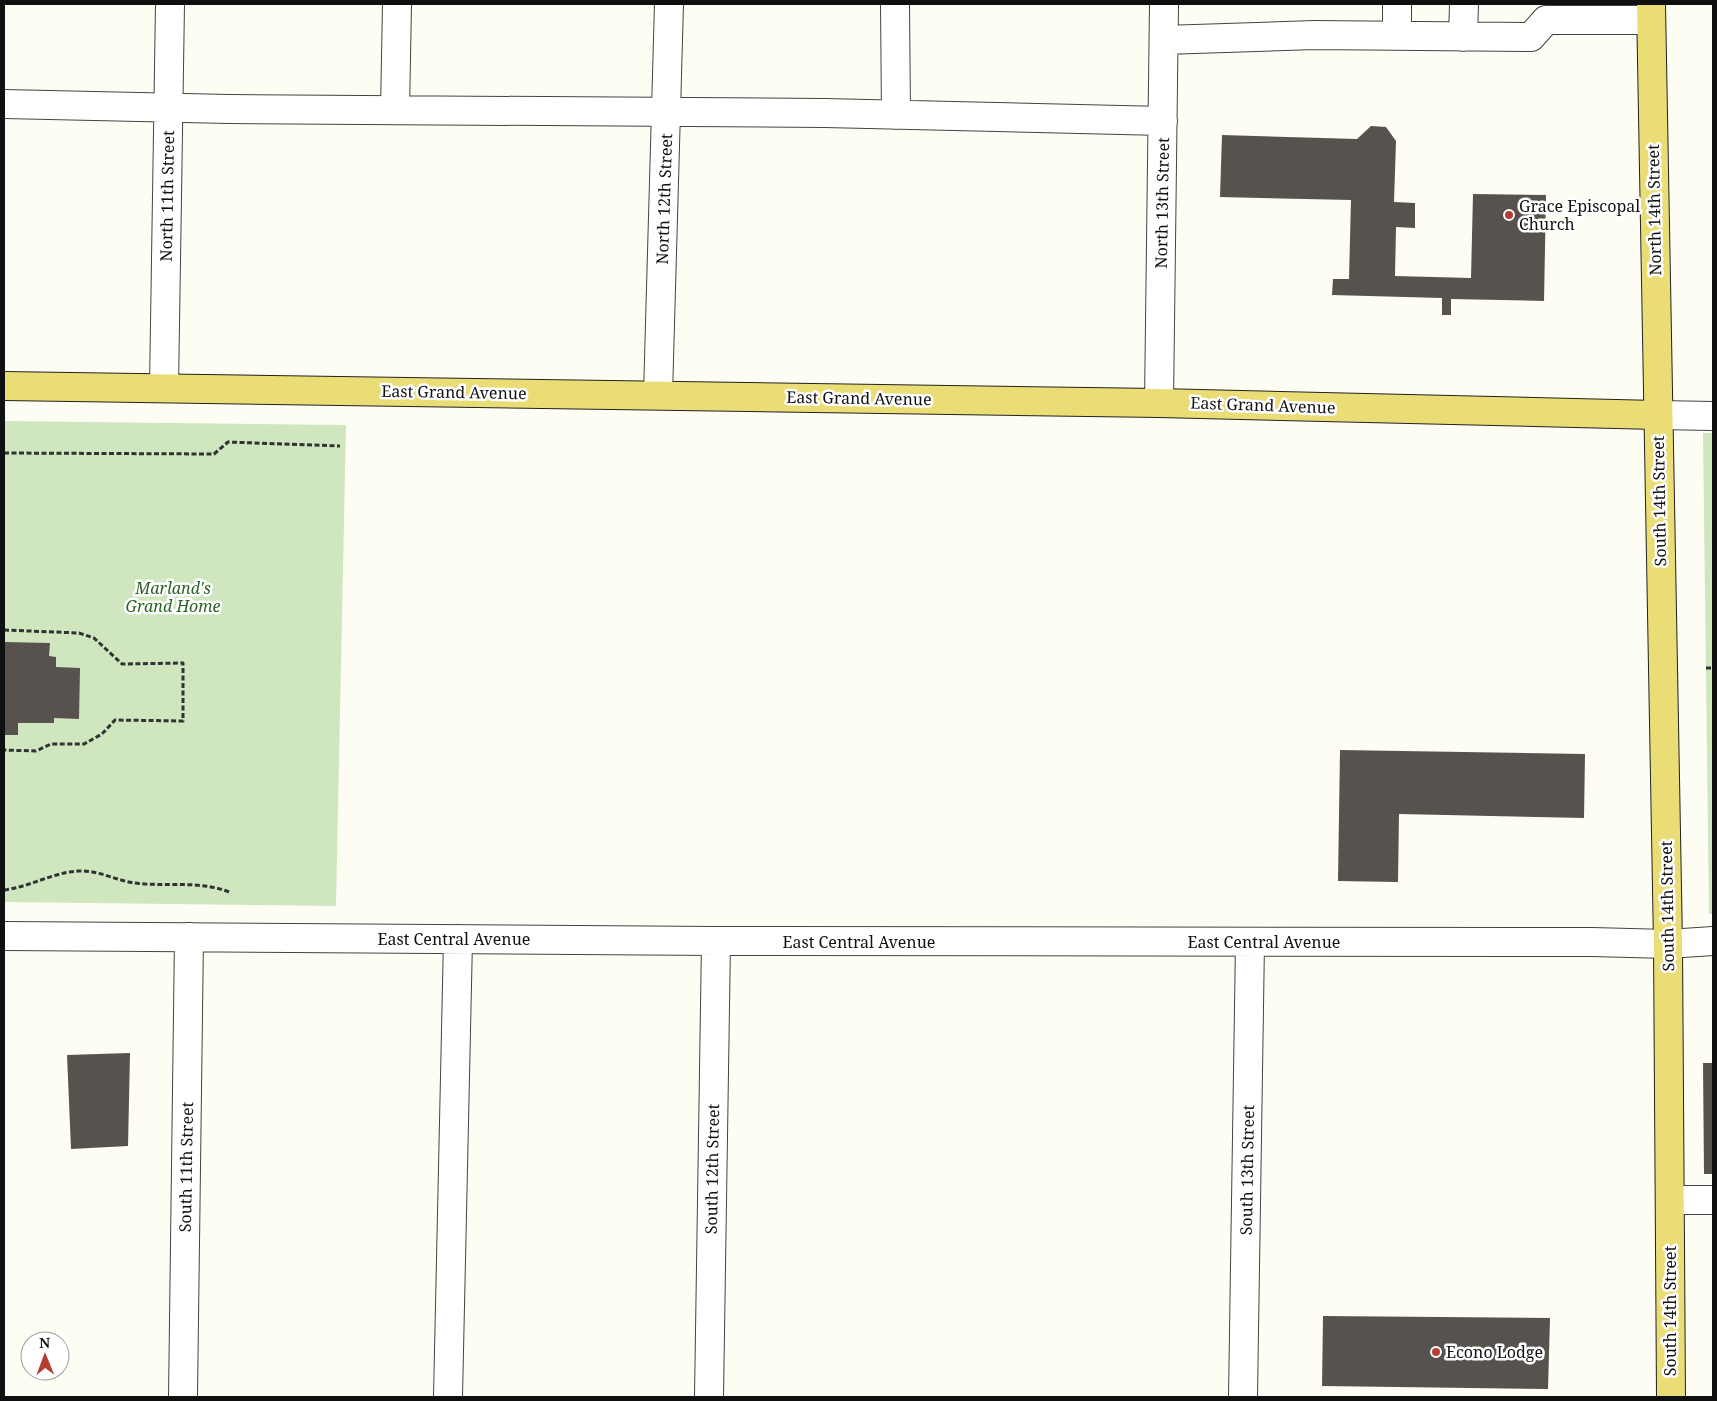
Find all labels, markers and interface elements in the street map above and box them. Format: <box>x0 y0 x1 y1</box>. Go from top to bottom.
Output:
street label: North 11th Street <box>155 130 179 262</box>
street label: North 12th Street <box>651 133 677 265</box>
street label: North 13th Street <box>1150 137 1174 269</box>
street label: North 14th Street <box>1642 144 1666 276</box>
place label: Grace Episcopal Church <box>1519 195 1640 235</box>
marker: Grace Episcopal Church <box>1503 209 1515 221</box>
street label: East Grand Avenue <box>381 380 527 404</box>
street label: East Grand Avenue <box>786 386 932 410</box>
street label: East Grand Avenue <box>1190 391 1336 419</box>
street label: South 14th Street <box>1647 435 1671 566</box>
park label: Marland's Grand Home <box>126 577 221 617</box>
street label: South 14th Street <box>1655 840 1679 971</box>
street label: East Central Avenue <box>378 928 530 950</box>
street label: East Central Avenue <box>783 931 935 953</box>
street label: East Central Avenue <box>1188 931 1340 953</box>
street label: South 11th Street <box>174 1101 198 1232</box>
street label: South 12th Street <box>700 1103 724 1234</box>
street label: South 13th Street <box>1235 1104 1259 1235</box>
street label: South 14th Street <box>1659 1245 1681 1376</box>
north arrow <box>20 1331 70 1381</box>
text: N <box>39 1333 50 1352</box>
place label: Econo Lodge <box>1446 1341 1543 1363</box>
marker: Econo Lodge <box>1430 1346 1442 1358</box>

